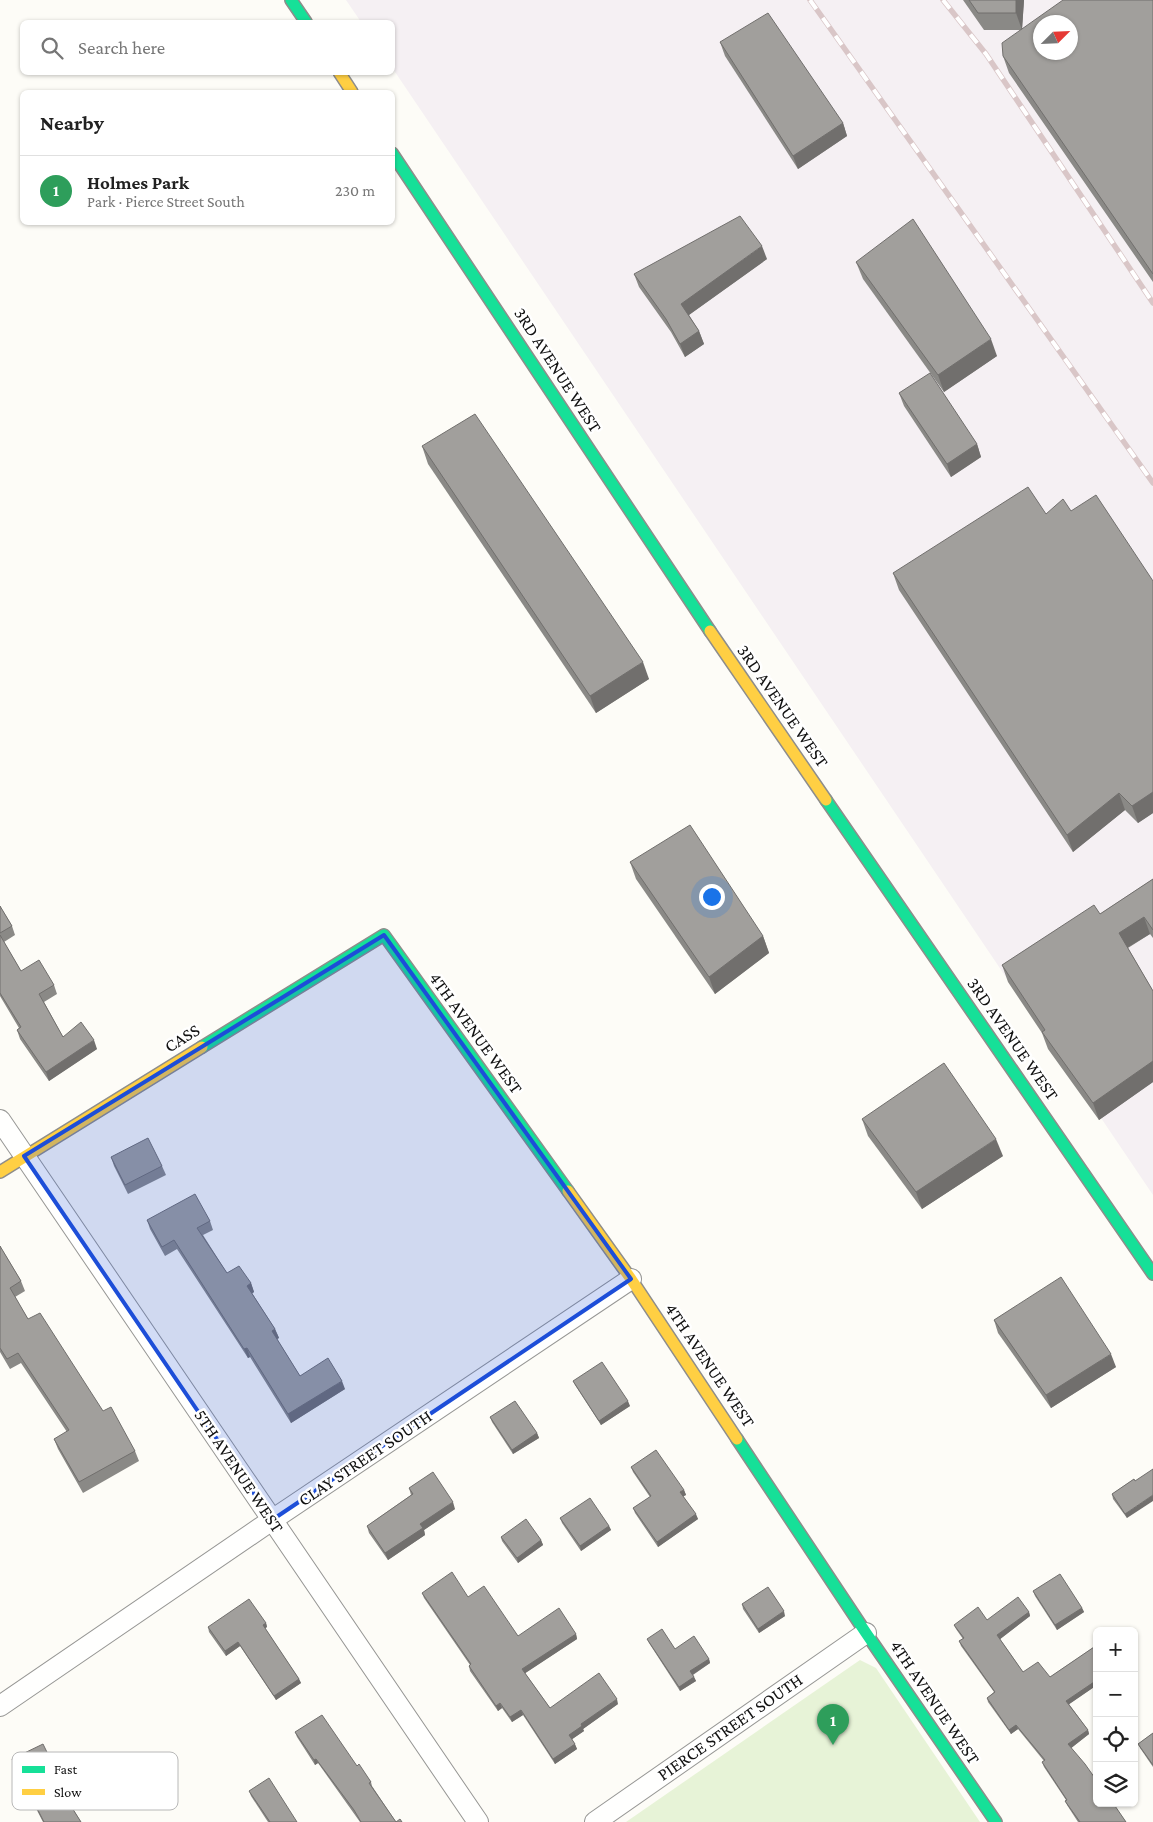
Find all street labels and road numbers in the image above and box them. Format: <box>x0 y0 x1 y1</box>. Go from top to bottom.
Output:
street label: 3RD AVENUE WEST <box>510 304 606 436</box>
street label: 3RD AVENUE WEST <box>733 641 833 771</box>
street label: 4TH AVENUE WEST <box>425 968 527 1098</box>
street label: 3RD AVENUE WEST <box>963 974 1063 1104</box>
street label: CASS <box>161 1020 203 1056</box>
street label: 4TH AVENUE WEST <box>661 1299 759 1431</box>
street label: 5TH AVENUE WEST <box>190 1406 288 1537</box>
street label: CLAY STREET SOUTH <box>295 1406 436 1510</box>
street label: 4TH AVENUE WEST <box>886 1636 984 1768</box>
street label: PIERCE STREET SOUTH <box>654 1669 806 1785</box>

